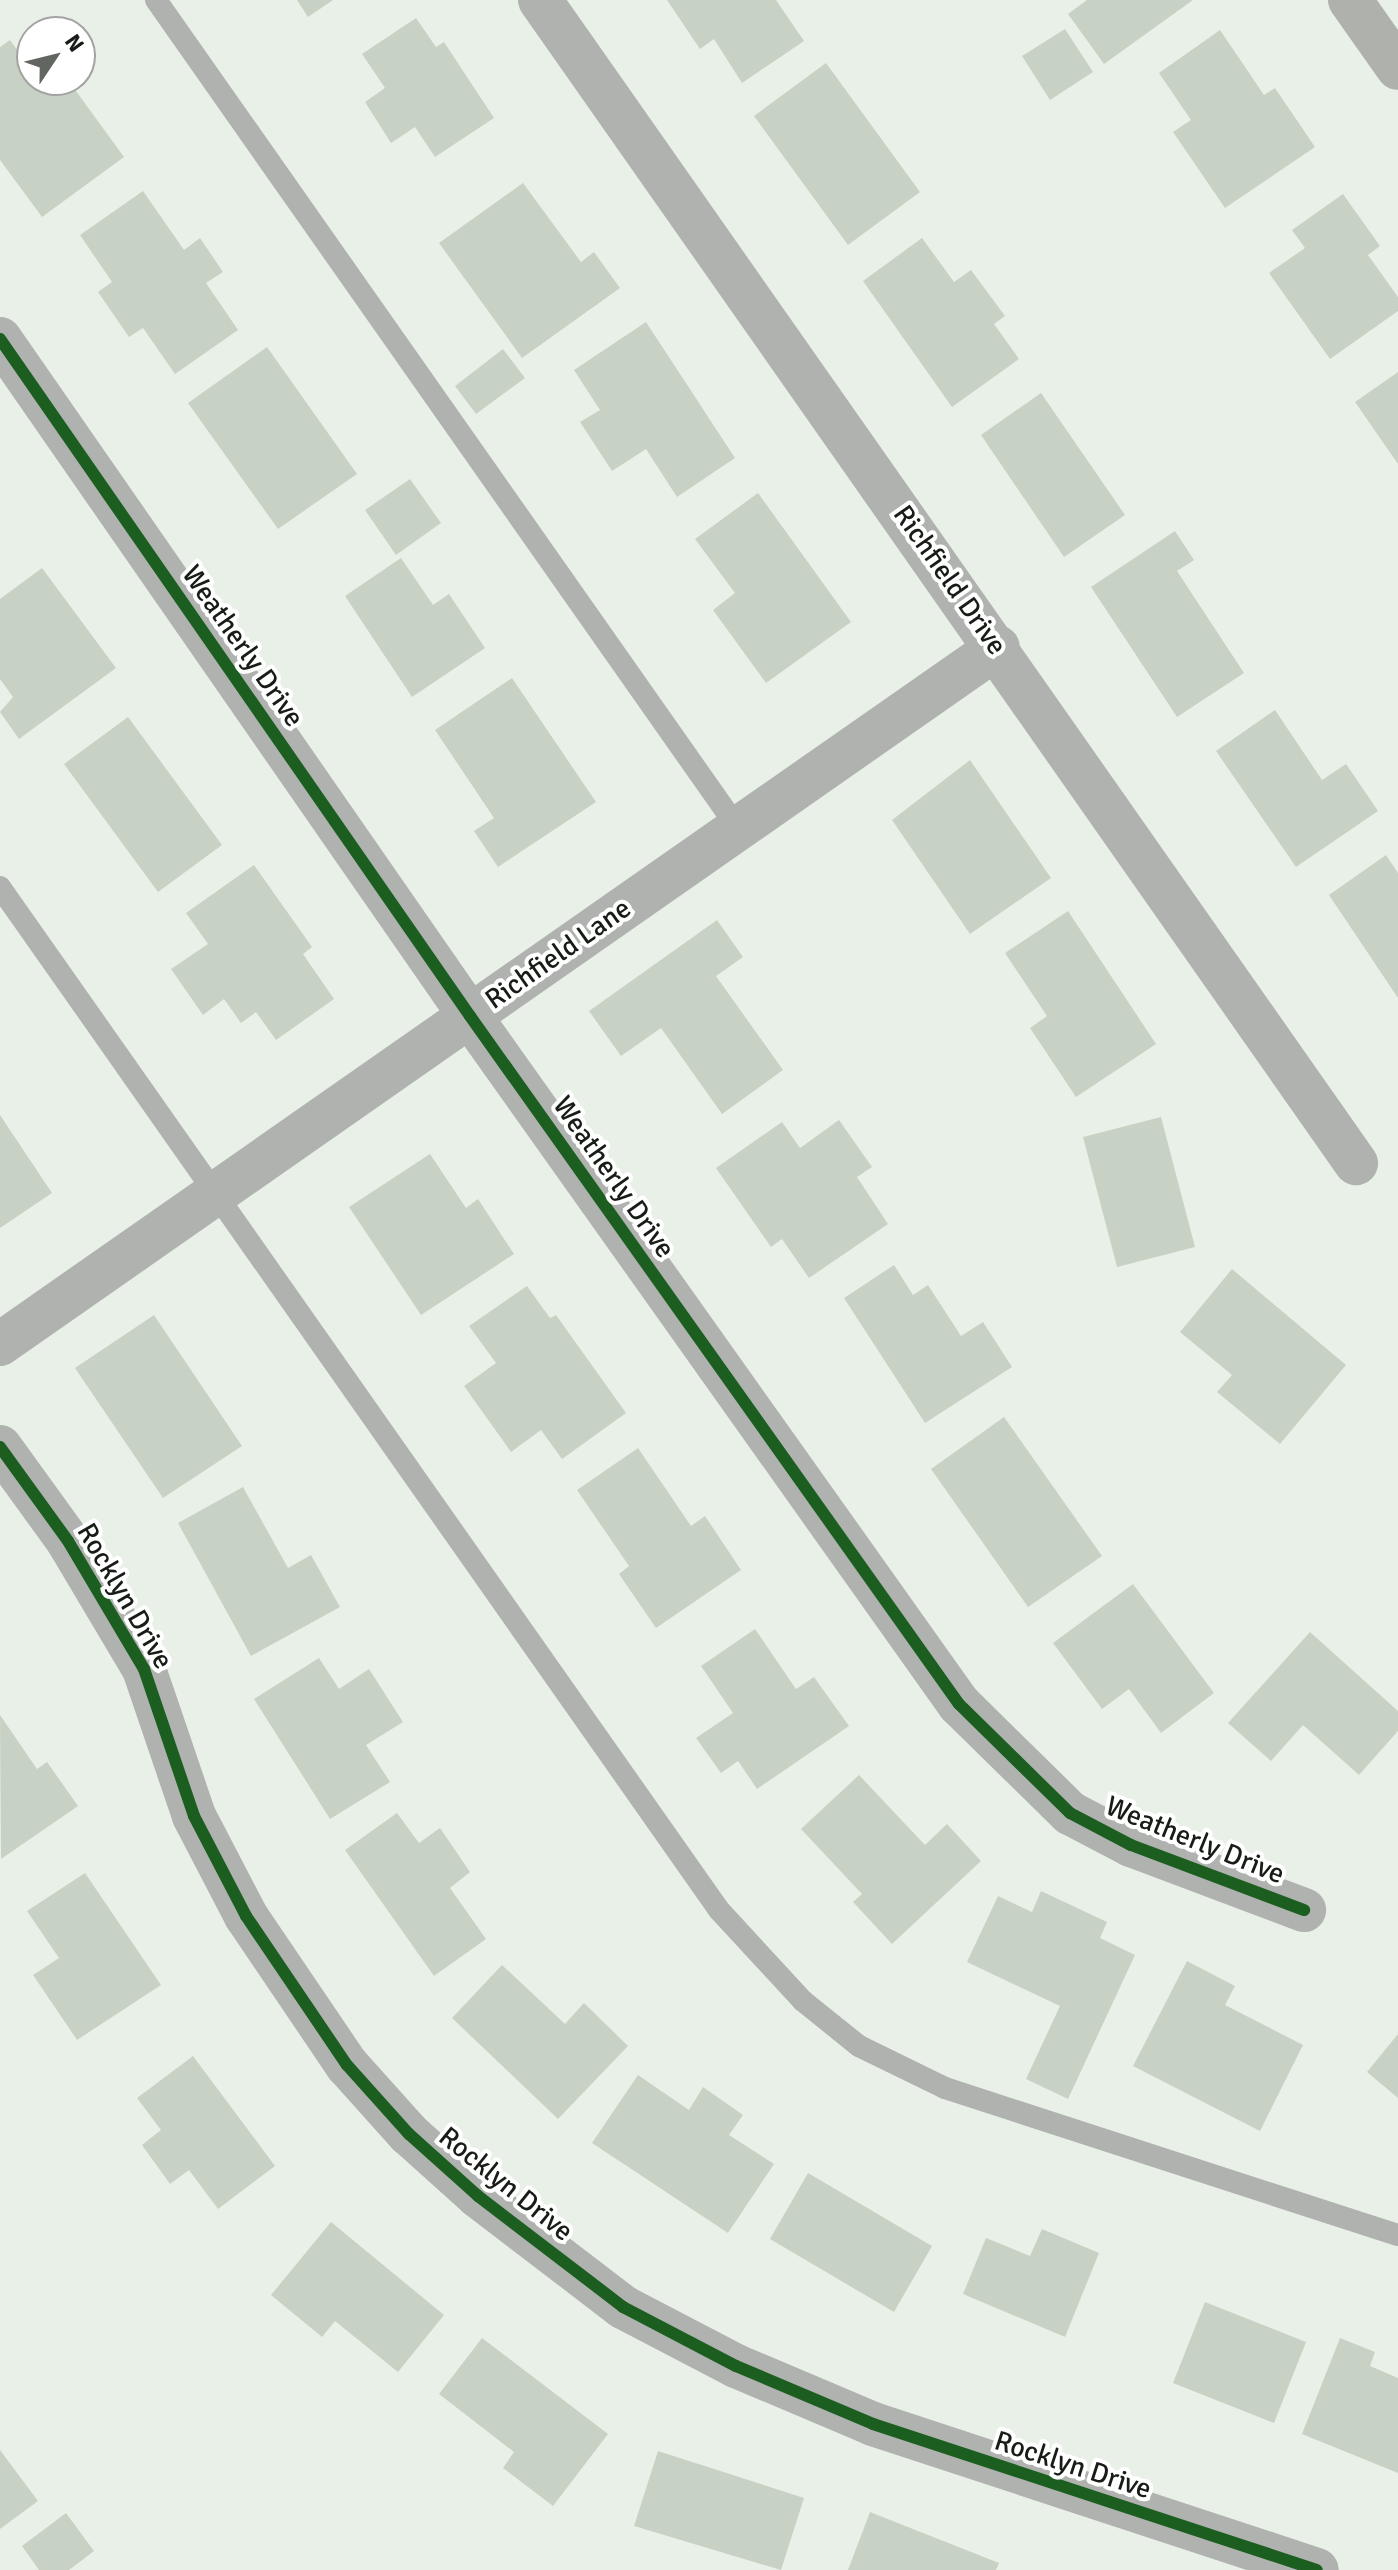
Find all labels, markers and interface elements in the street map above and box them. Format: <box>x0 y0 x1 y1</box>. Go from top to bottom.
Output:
north arrow <box>16 16 96 96</box>
text: N <box>59 29 90 57</box>
street label: Richfield Drive <box>886 499 1014 661</box>
street label: Weatherly Drive <box>175 559 311 733</box>
street label: Richfield Lane <box>479 891 637 1017</box>
street label: Weatherly Drive <box>546 1090 682 1264</box>
street label: Rocklyn Drive <box>70 1517 180 1675</box>
street label: Weatherly Drive <box>1101 1789 1289 1891</box>
street label: Rocklyn Drive <box>432 2120 580 2248</box>
street label: Rocklyn Drive <box>990 2424 1156 2506</box>

